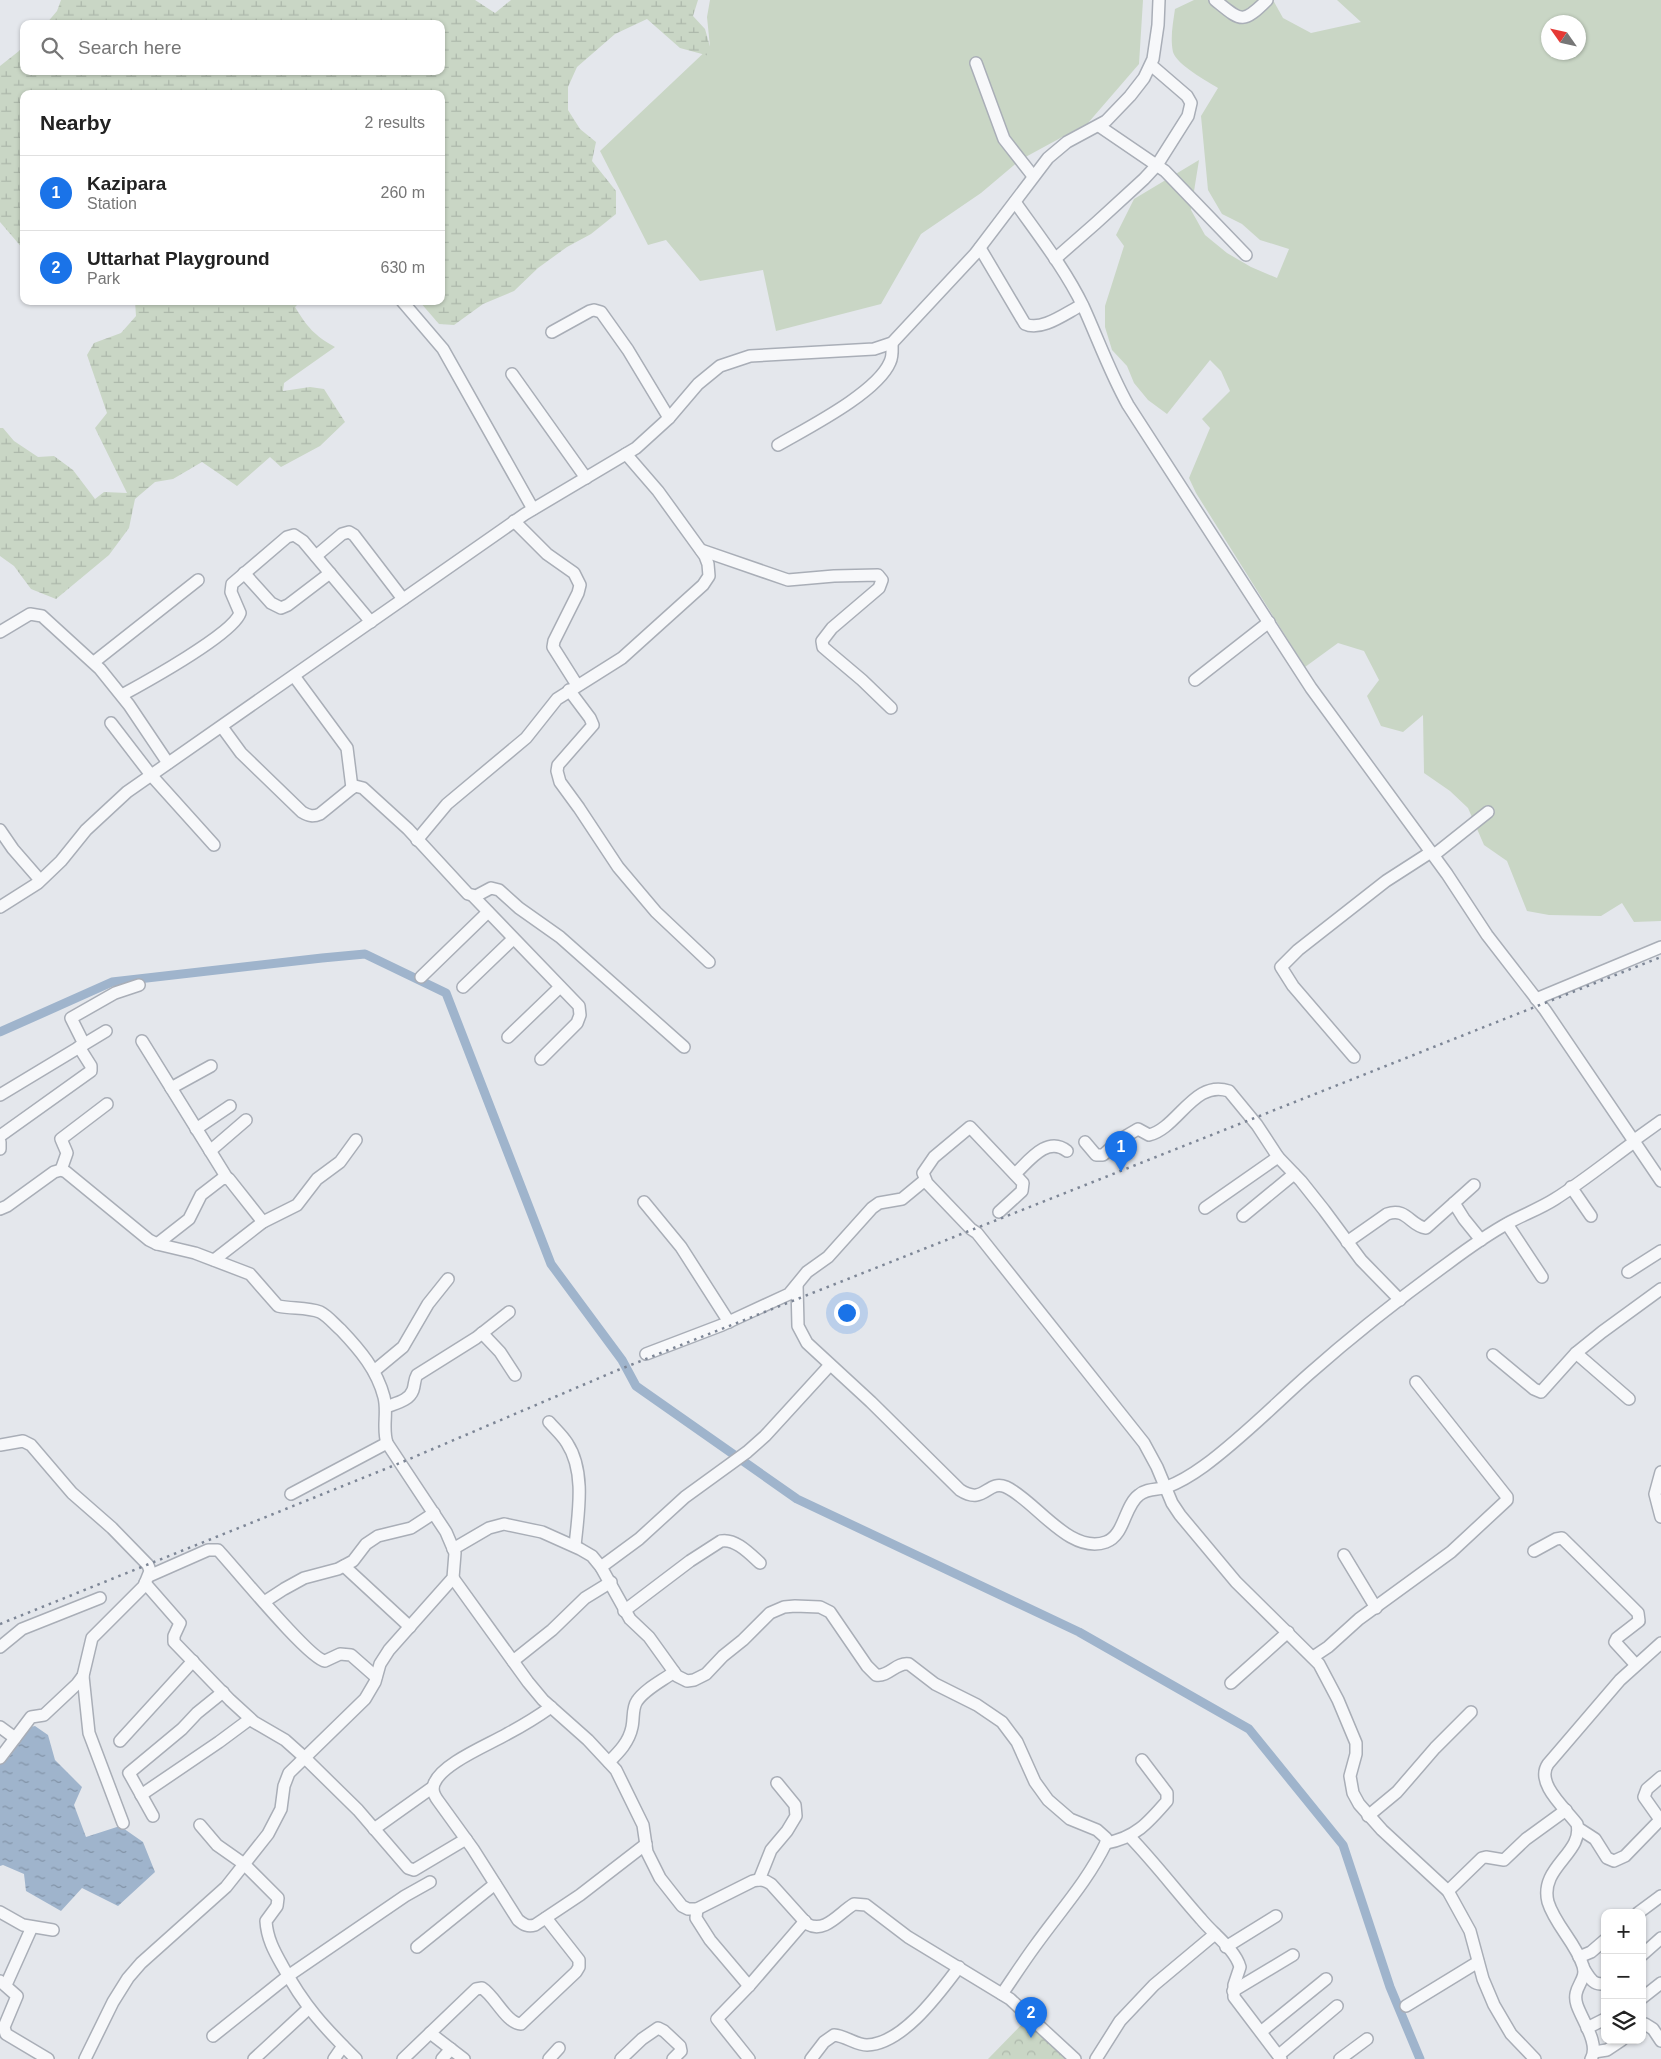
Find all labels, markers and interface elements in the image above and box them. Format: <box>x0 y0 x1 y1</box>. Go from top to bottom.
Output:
north arrow <box>1541 15 1586 60</box>
search box <box>20 20 445 75</box>
icon: search <box>38 34 66 62</box>
text: Search here <box>78 37 182 58</box>
text: Nearby <box>40 111 111 134</box>
text: 2 results <box>365 114 425 131</box>
text: Kazipara <box>87 173 166 194</box>
text: 1 <box>52 184 60 201</box>
text: 260 m <box>381 184 425 201</box>
text: Station <box>87 195 137 212</box>
text: Uttarhat Playground <box>87 248 270 269</box>
text: 2 <box>52 259 60 276</box>
text: 630 m <box>381 259 425 276</box>
text: Park <box>87 270 120 287</box>
pin: 1 <box>1105 1131 1137 1172</box>
your location <box>834 1300 860 1326</box>
map controls <box>1601 1909 1646 2044</box>
button: + <box>1601 1909 1646 1954</box>
button: − <box>1601 1954 1646 1999</box>
pin: 2 <box>1015 1997 1047 2038</box>
button: layers <box>1601 1999 1646 2044</box>

